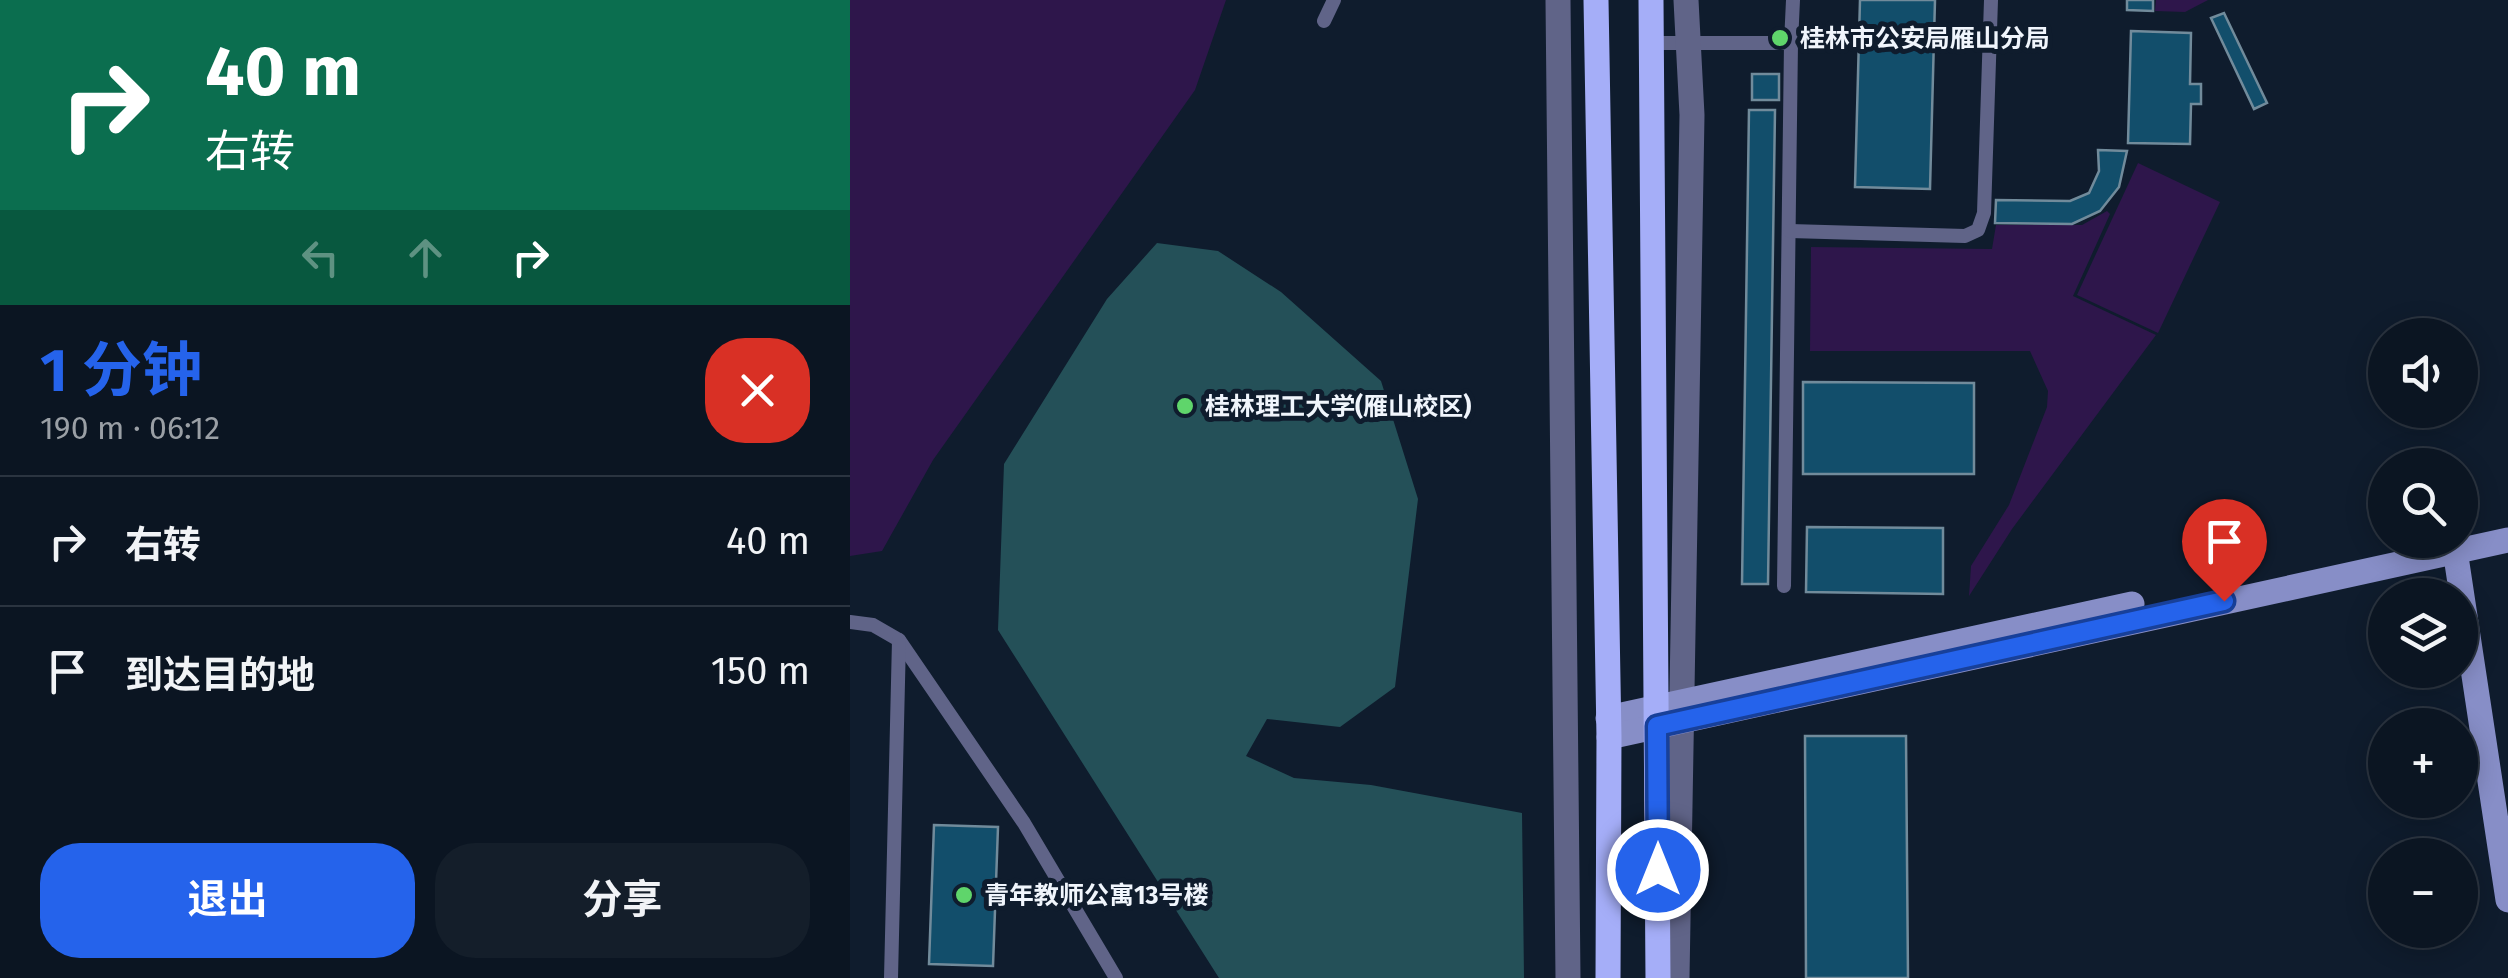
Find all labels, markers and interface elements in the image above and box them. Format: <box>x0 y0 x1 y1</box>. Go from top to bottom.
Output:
place label: 桂林市公安局雁山分局 <box>1800 24 2050 54</box>
marker: 桂林市公安局雁山分局 <box>1769 27 1791 49</box>
text: 40 m <box>205 30 361 114</box>
icon: right <box>40 40 170 170</box>
text: 右转 <box>205 125 295 179</box>
icon: left <box>293 230 348 285</box>
icon: ahead <box>398 230 453 285</box>
icon: right <box>503 230 558 285</box>
map controls <box>2368 318 2478 948</box>
button: sound <box>2368 318 2478 428</box>
text: 1 分钟 <box>40 335 202 407</box>
button: close <box>705 338 810 443</box>
place label: 桂林理工大学(雁山校区) <box>1205 392 1471 422</box>
marker: 桂林理工大学(雁山校区) <box>1174 395 1196 417</box>
text: 190 m · 06:12 <box>40 409 220 447</box>
button: search <box>2368 448 2478 558</box>
pin <box>2182 499 2267 602</box>
icon: right <box>40 514 95 569</box>
icon: arrive <box>2197 514 2252 569</box>
text: 40 m <box>726 518 810 564</box>
text: 右转 <box>125 522 201 568</box>
button: layers <box>2368 578 2478 688</box>
icon: arrive <box>40 644 95 699</box>
text: 150 m <box>711 648 810 694</box>
text: 到达目的地 <box>125 652 315 698</box>
button: + <box>2368 708 2478 818</box>
position arrow <box>1606 818 1710 922</box>
button: − <box>2368 838 2478 948</box>
button: 退出 <box>40 843 415 958</box>
button: 分享 <box>435 843 810 958</box>
place label: 青年教师公寓13号楼 <box>984 881 1209 911</box>
marker: 青年教师公寓13号楼 <box>953 884 975 906</box>

